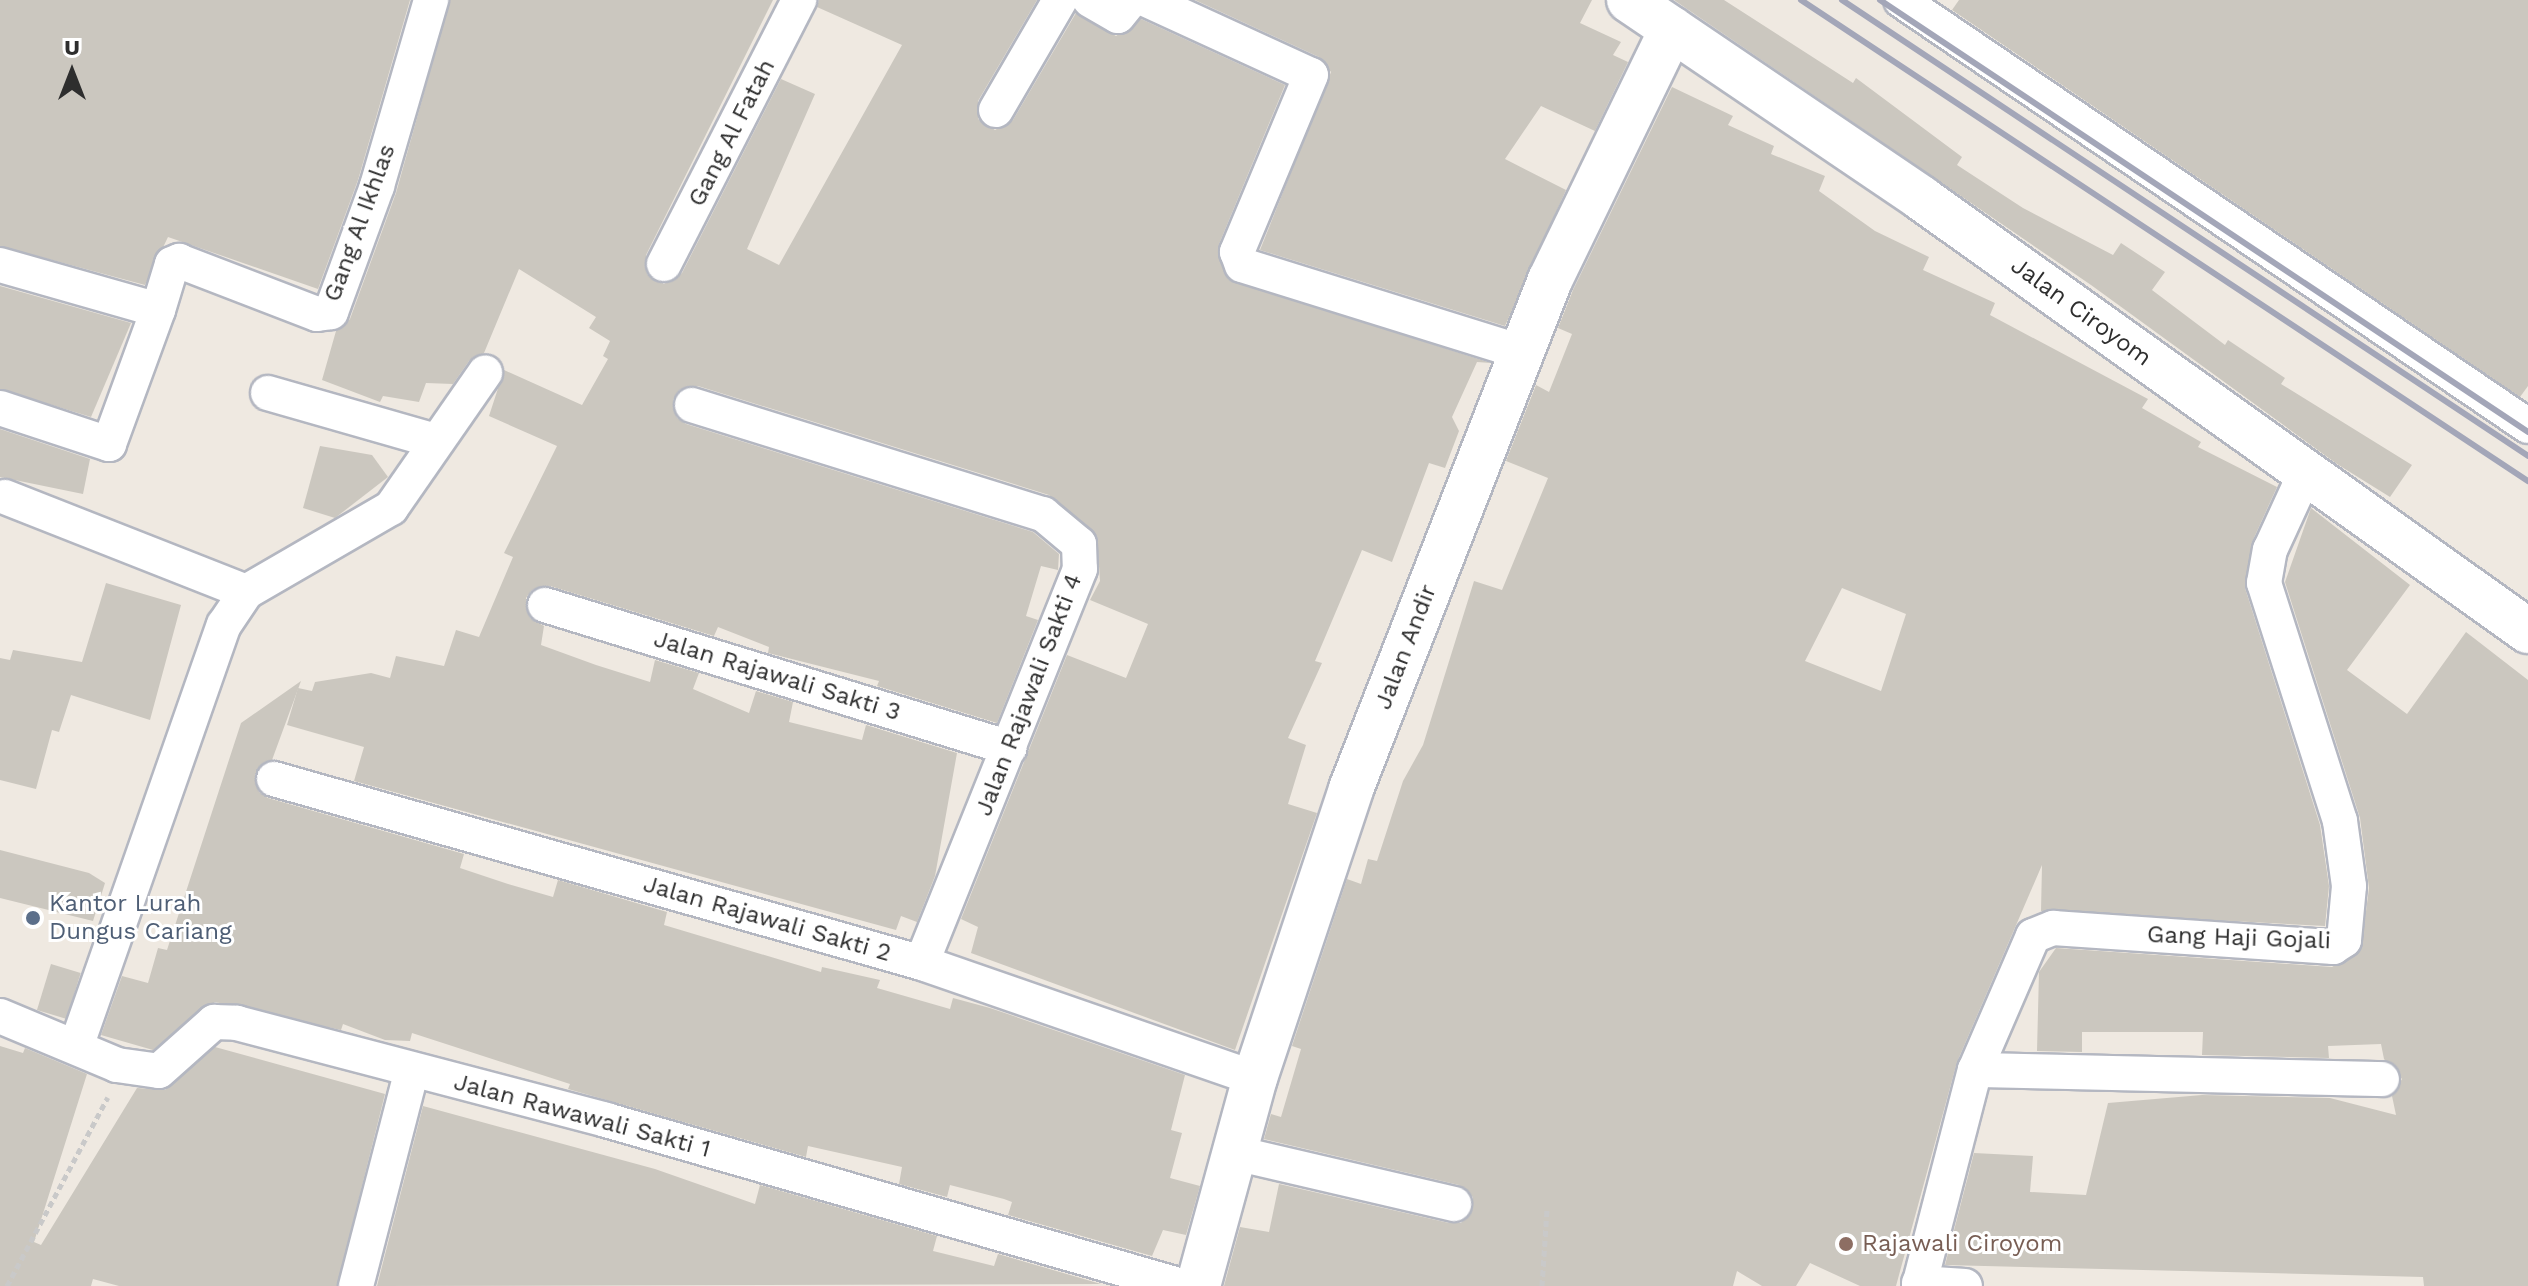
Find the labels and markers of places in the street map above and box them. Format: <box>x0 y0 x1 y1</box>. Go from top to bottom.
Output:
place label: Kantor Lurah Dungus Cariang <box>49 890 232 946</box>
marker: Kantor Lurah Dungus Cariang <box>24 909 42 927</box>
place label: Rajawali Ciroyom <box>1862 1230 2062 1258</box>
marker: Rajawali Ciroyom <box>1837 1235 1855 1253</box>

